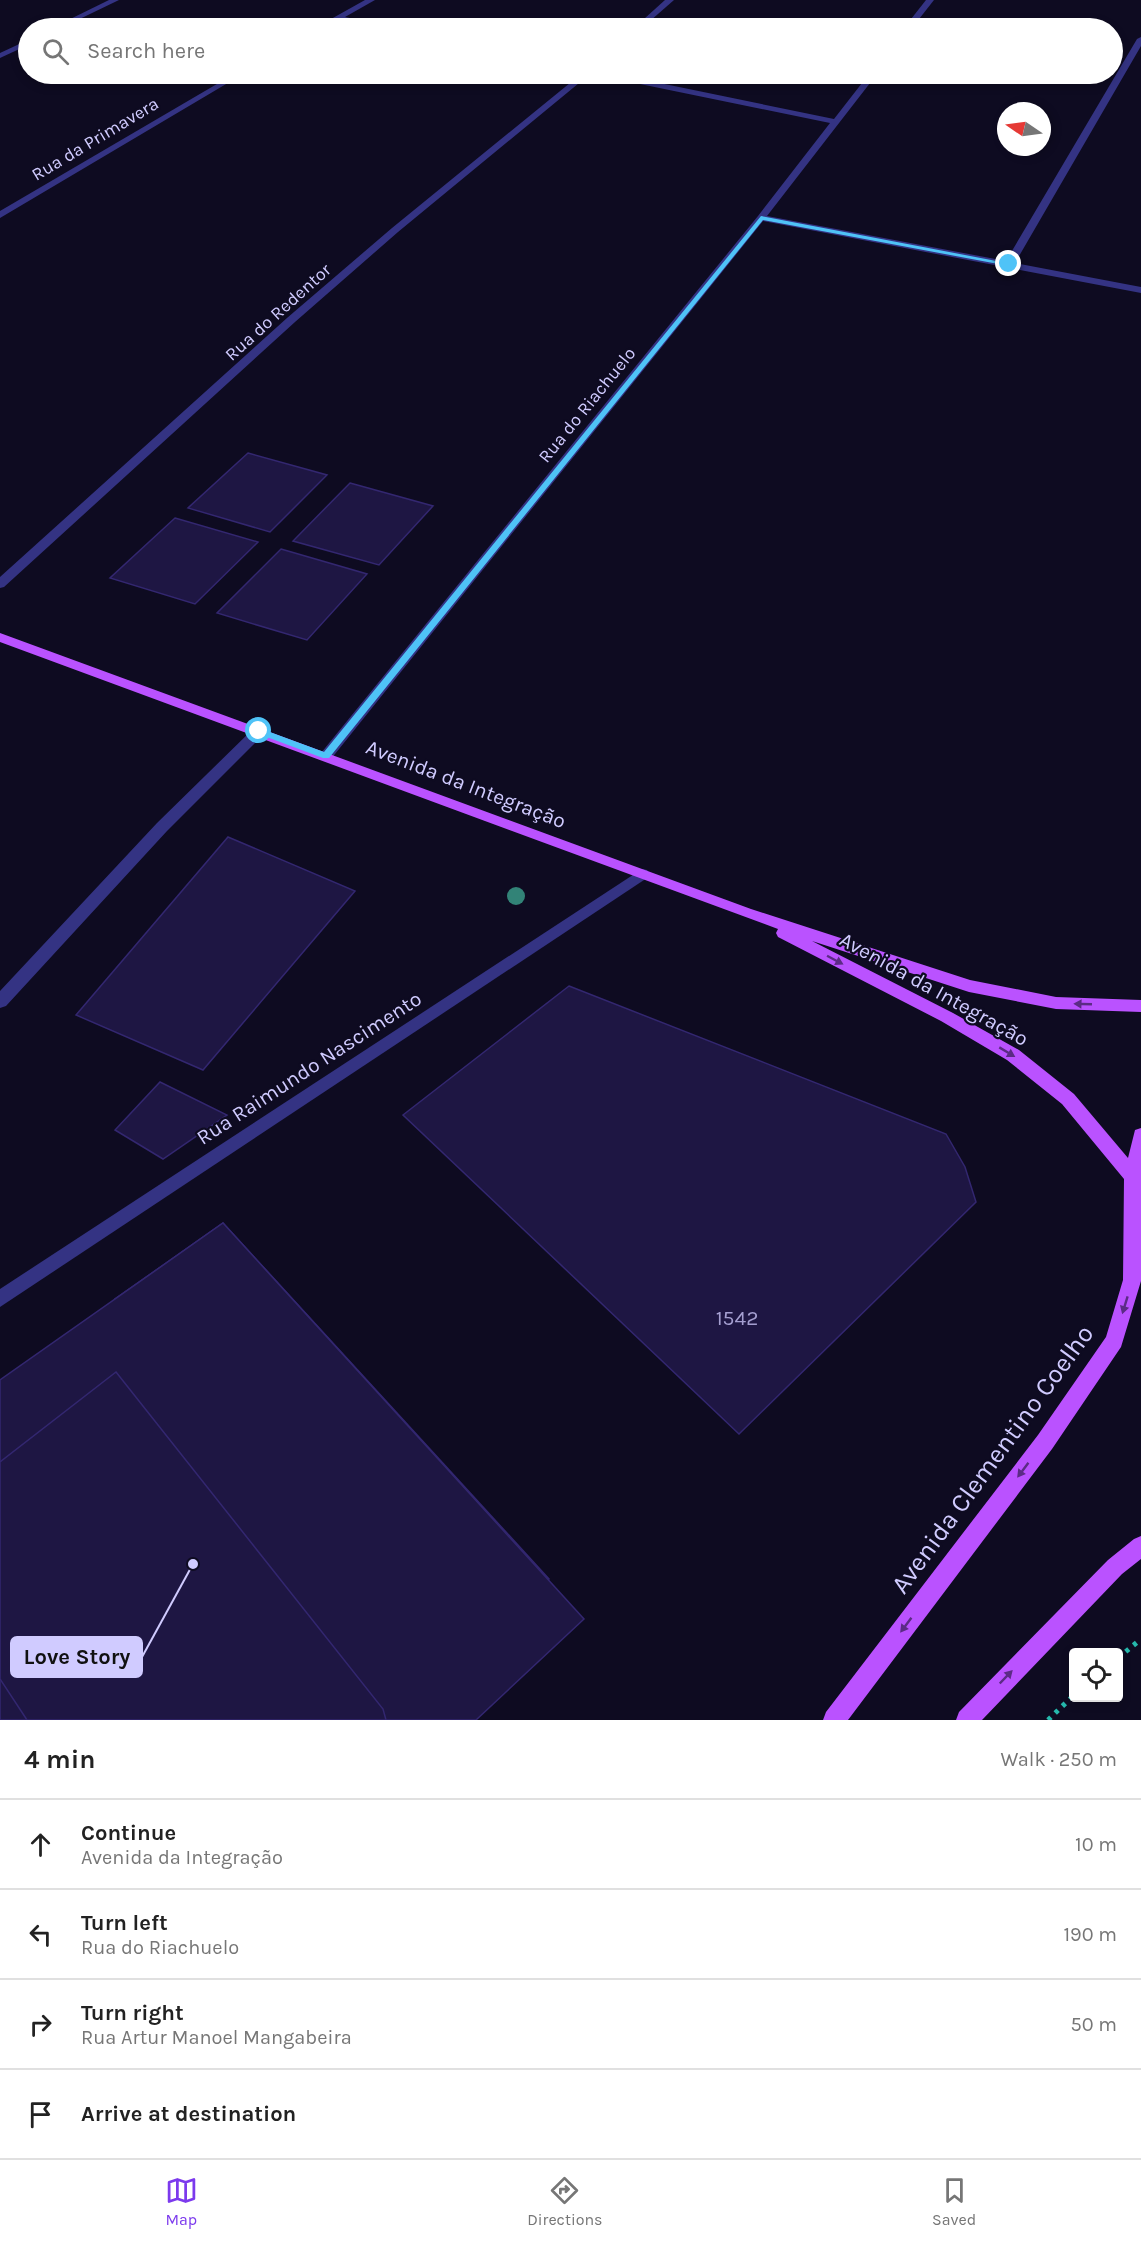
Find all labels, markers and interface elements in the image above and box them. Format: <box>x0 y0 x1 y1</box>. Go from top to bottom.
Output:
search box <box>18 18 1123 84</box>
icon: search <box>39 35 72 68</box>
text: Search here <box>87 38 205 64</box>
street label: Rua da Primavera <box>28 92 162 186</box>
north arrow <box>997 102 1051 156</box>
route end <box>995 250 1021 276</box>
street label: Rua do Redentor <box>220 258 336 365</box>
street label: Rua do Riachuelo <box>534 343 640 467</box>
route start <box>245 717 271 743</box>
street label: Avenida da Integração <box>363 735 569 833</box>
street label: Avenida da Integração <box>835 927 1033 1051</box>
one-way arrow <box>827 955 844 965</box>
street label: Rua Raimundo Nascimento <box>192 986 426 1150</box>
one-way arrow <box>1073 999 1092 1008</box>
one-way arrow <box>999 1047 1015 1058</box>
one-way arrow <box>1120 1296 1129 1314</box>
house number: 1542 <box>716 1306 758 1330</box>
street label: Avenida Clementino Coelho <box>885 1319 1100 1600</box>
one-way arrow <box>1018 1462 1030 1477</box>
one-way arrow <box>900 1617 912 1633</box>
callout: Love Story <box>11 1637 142 1677</box>
text: Love Story <box>24 1644 130 1670</box>
map controls <box>1069 1648 1123 1702</box>
button: locate <box>1069 1648 1123 1702</box>
one-way arrow <box>999 1671 1013 1685</box>
text: 4 min <box>24 1744 95 1775</box>
text: Walk · 250 m <box>1001 1748 1117 1771</box>
text: Continue <box>81 1820 176 1846</box>
icon: ahead <box>24 1828 57 1861</box>
text: 10 m <box>1075 1833 1117 1856</box>
text: Avenida da Integração <box>81 1846 283 1869</box>
text: Turn left <box>81 1910 168 1936</box>
icon: left <box>24 1918 57 1951</box>
text: 190 m <box>1063 1923 1117 1946</box>
text: Rua do Riachuelo <box>81 1936 239 1959</box>
text: Turn right <box>81 2000 184 2026</box>
icon: right <box>24 2008 57 2041</box>
text: 50 m <box>1070 2013 1117 2036</box>
text: Rua Artur Manoel Mangabeira <box>81 2026 352 2049</box>
icon: arrive <box>24 2098 57 2131</box>
text: Arrive at destination <box>81 2101 296 2127</box>
tab: Map <box>165 2174 198 2229</box>
tab: Directions <box>527 2174 602 2229</box>
tab: Saved <box>932 2174 976 2229</box>

